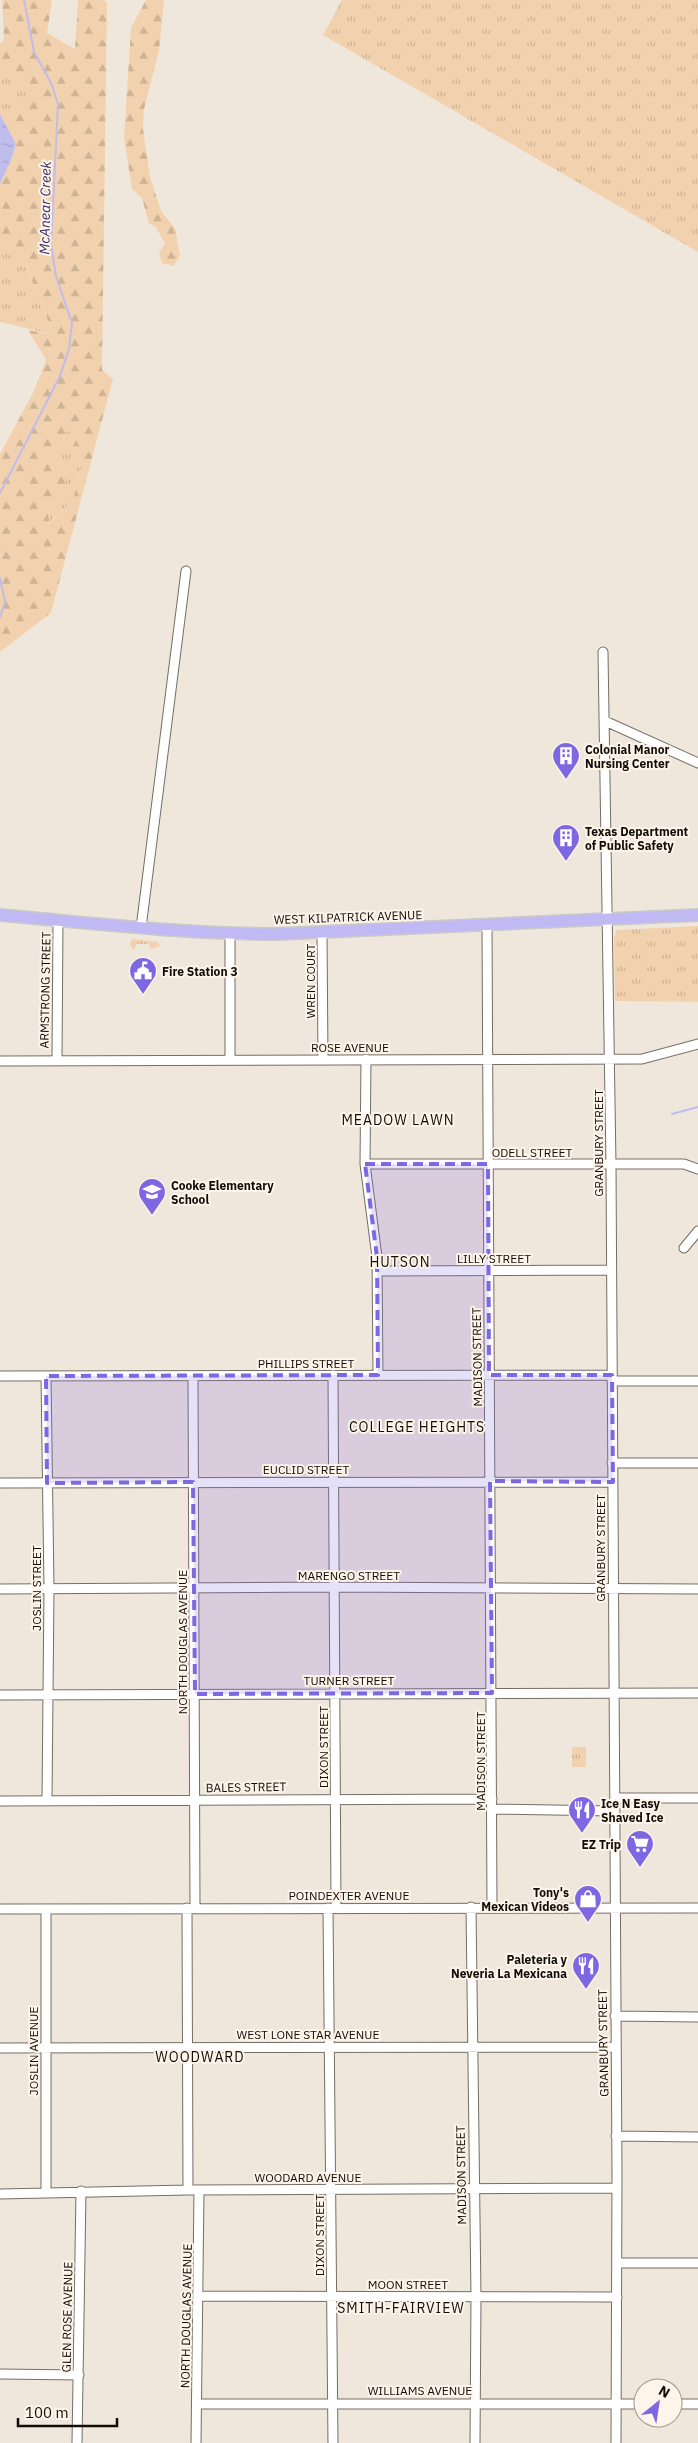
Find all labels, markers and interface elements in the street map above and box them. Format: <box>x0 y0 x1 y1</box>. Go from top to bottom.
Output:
water label: McAnear Creek <box>35 160 55 255</box>
building icon: Colonial Manor Nursing Center <box>551 741 581 780</box>
place label: Colonial Manor Nursing Center <box>585 742 670 771</box>
building icon: Texas Department of Public Safety <box>551 823 581 862</box>
place label: Texas Department of Public Safety <box>585 824 689 853</box>
street label: WEST KILPATRICK AVENUE <box>273 907 423 927</box>
street label: ARMSTRONG STREET <box>36 931 54 1048</box>
street label: WREN COURT <box>303 943 318 1018</box>
public building icon: Fire Station 3 <box>128 956 158 995</box>
place label: Fire Station 3 <box>162 964 238 979</box>
street label: ROSE AVENUE <box>311 1040 389 1055</box>
street label: GRANBURY STREET <box>591 1089 606 1197</box>
district label: MEADOW LAWN <box>341 1111 455 1129</box>
street label: ODELL STREET <box>492 1145 572 1160</box>
school or university icon: Cooke Elementary School <box>137 1177 167 1216</box>
place label: Cooke Elementary School <box>171 1178 274 1207</box>
street label: LILLY STREET <box>457 1251 531 1266</box>
district label: HUTSON <box>369 1253 431 1271</box>
street label: MADISON STREET <box>469 1307 485 1407</box>
street label: PHILLIPS STREET <box>258 1356 354 1371</box>
district label: COLLEGE HEIGHTS <box>349 1418 485 1436</box>
street label: EUCLID STREET <box>263 1462 349 1477</box>
street label: GRANBURY STREET <box>593 1494 608 1602</box>
street label: JOSLIN STREET <box>29 1545 44 1631</box>
street label: MARENGO STREET <box>298 1568 400 1583</box>
street label: NORTH DOUGLAS AVENUE <box>175 1570 190 1714</box>
street label: TURNER STREET <box>304 1673 395 1688</box>
street label: DIXON STREET <box>316 1706 331 1788</box>
street label: MADISON STREET <box>473 1711 488 1811</box>
street label: BALES STREET <box>206 1779 286 1795</box>
restaurant icon: Ice N Easy Shaved Ice <box>567 1795 597 1834</box>
place label: Ice N Easy Shaved Ice <box>601 1796 664 1825</box>
supermarket icon: EZ Trip <box>625 1829 655 1868</box>
place label: EZ Trip <box>582 1837 621 1852</box>
shop icon: Tony's Mexican Videos <box>573 1884 603 1923</box>
place label: Tony's Mexican Videos <box>481 1885 569 1914</box>
street label: POINDEXTER AVENUE <box>289 1888 409 1903</box>
restaurant icon: Paleteria y Neveria La Mexicana <box>571 1951 601 1990</box>
place label: Paleteria y Neveria La Mexicana <box>451 1952 568 1981</box>
street label: GRANBURY STREET <box>595 1989 611 2097</box>
street label: JOSLIN AVENUE <box>26 2007 41 2095</box>
street label: WEST LONE STAR AVENUE <box>237 2027 379 2042</box>
district label: WOODWARD <box>155 2048 245 2066</box>
street label: MADISON STREET <box>453 2125 469 2225</box>
street label: WOODARD AVENUE <box>255 2170 361 2185</box>
street label: DIXON STREET <box>312 2194 327 2276</box>
street label: NORTH DOUGLAS AVENUE <box>177 2244 195 2388</box>
street label: GLEN ROSE AVENUE <box>59 2262 75 2372</box>
street label: MOON STREET <box>368 2277 448 2292</box>
district label: SMITH-FAIRVIEW <box>337 2299 465 2317</box>
north arrow <box>633 2378 683 2428</box>
text: N <box>656 2381 673 2402</box>
street label: WILLIAMS AVENUE <box>368 2383 472 2398</box>
scale bar <box>18 2396 116 2428</box>
text: 100 m <box>25 2403 69 2422</box>

